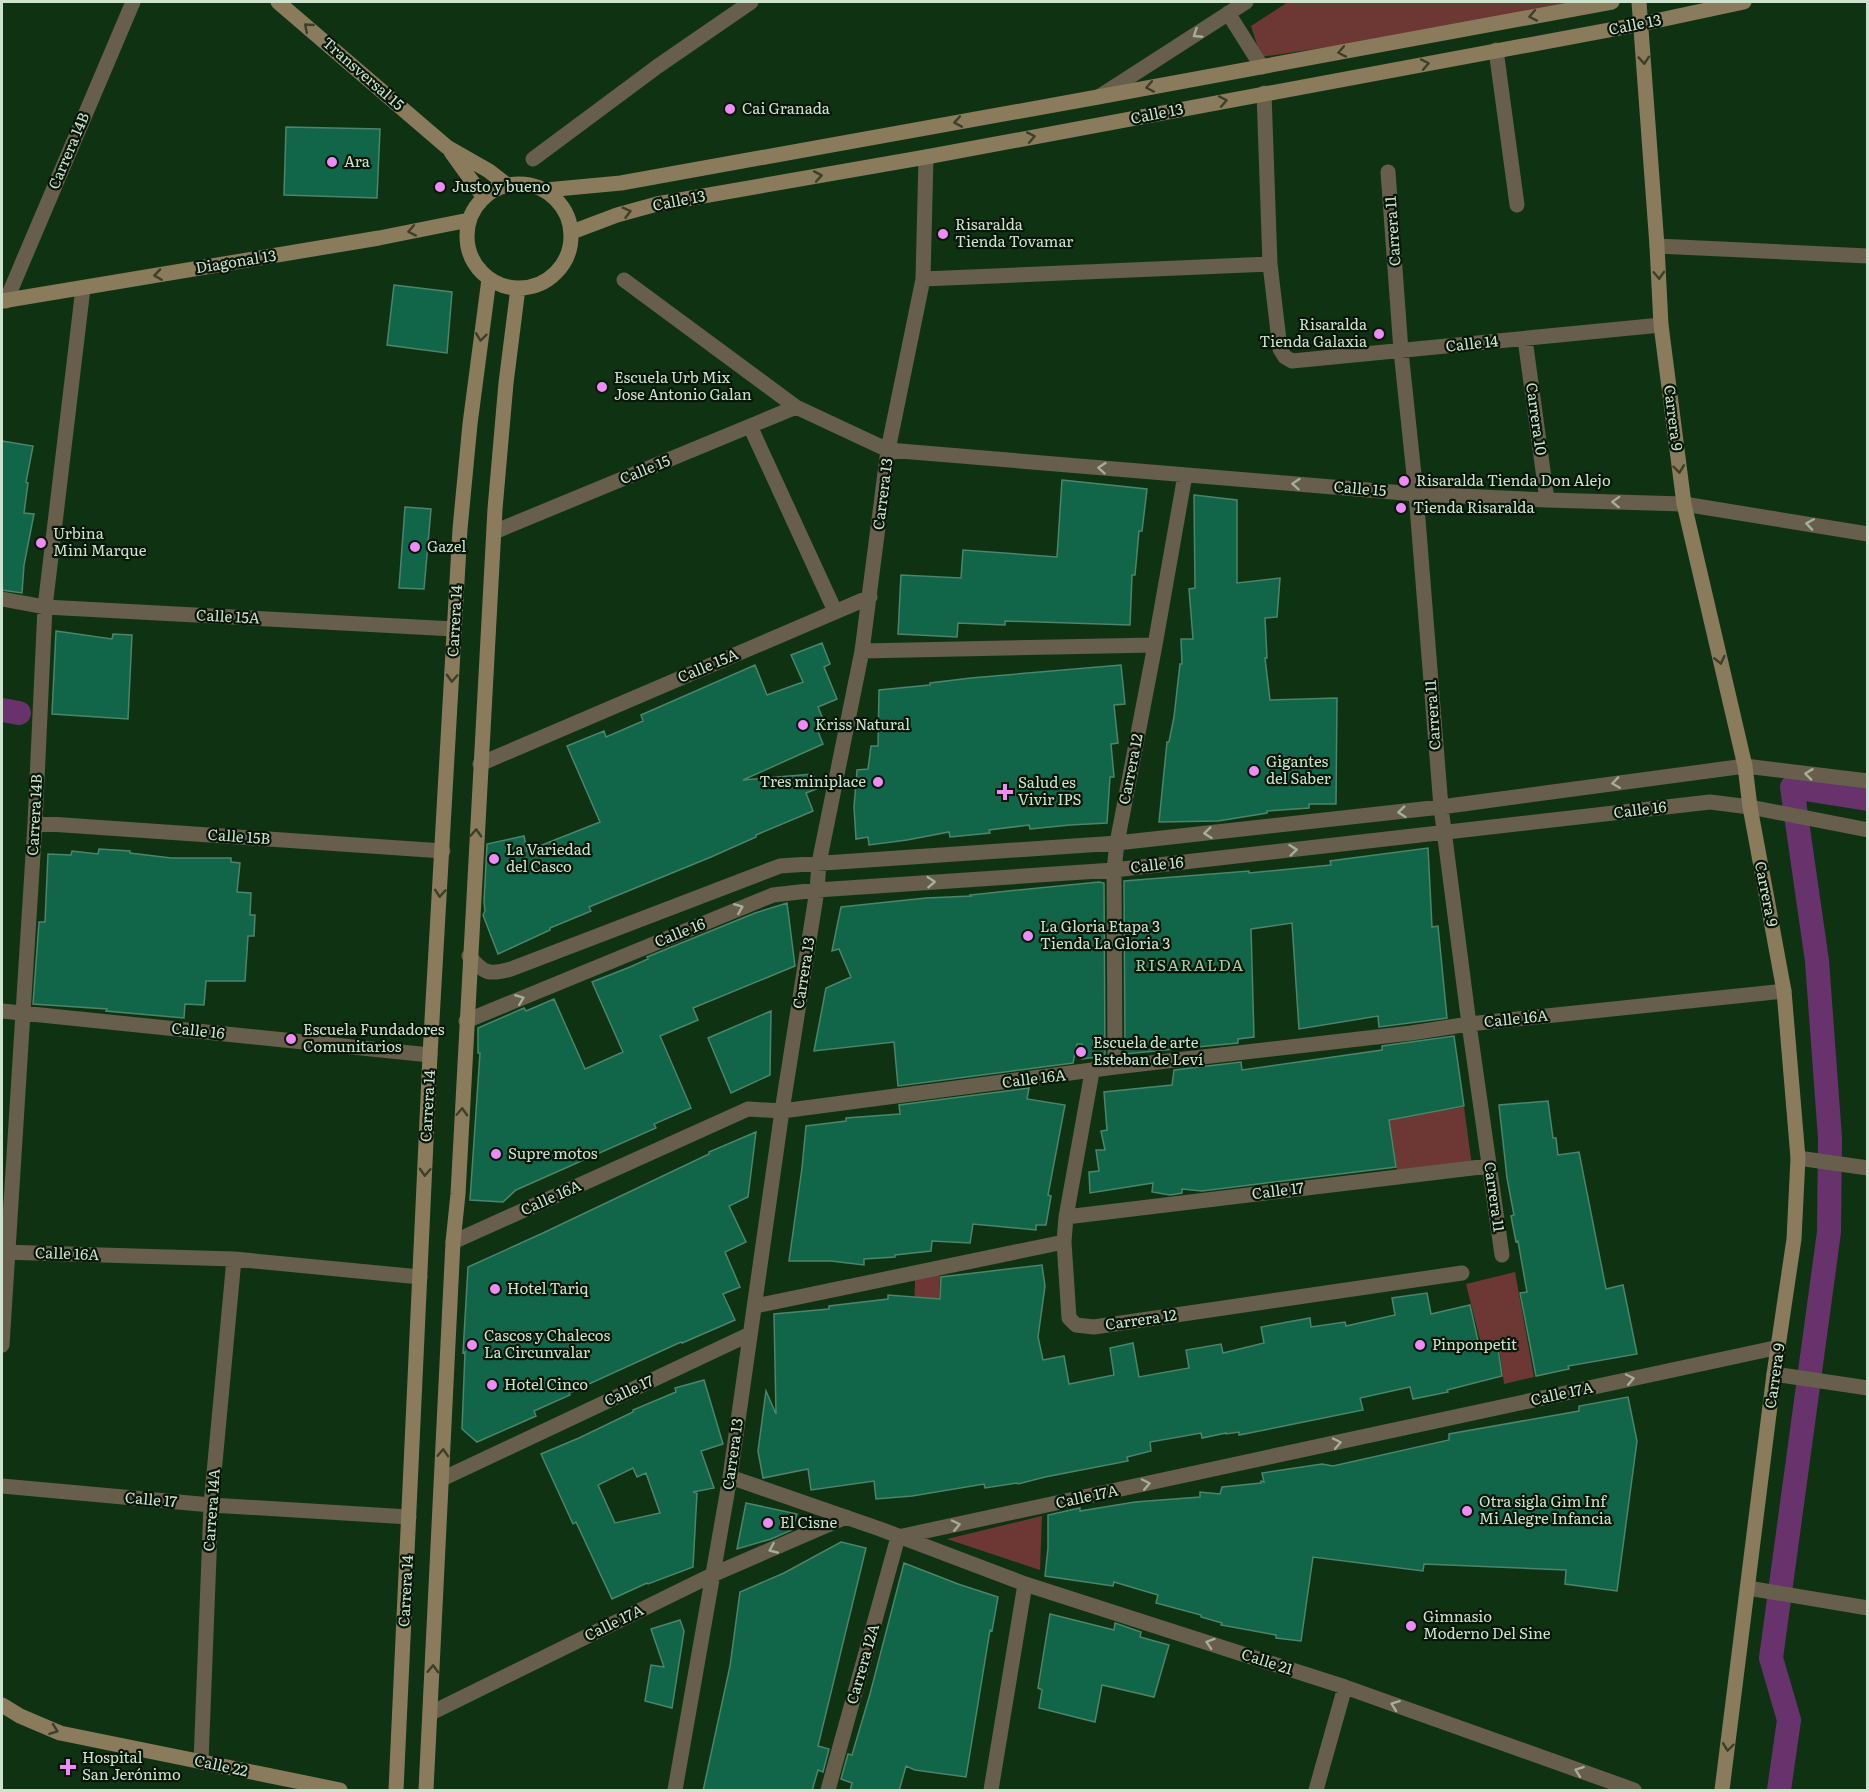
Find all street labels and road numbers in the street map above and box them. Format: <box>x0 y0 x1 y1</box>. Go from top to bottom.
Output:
street label: Calle 13 <box>1606 7 1663 40</box>
street label: Transversal 15 <box>318 31 410 115</box>
street label: Calle 13 <box>1128 96 1185 129</box>
street label: Carrera 14B <box>41 108 94 193</box>
street label: Calle 13 <box>650 183 707 216</box>
street label: Carrera 11 <box>1378 195 1405 267</box>
street label: Diagonal 13 <box>194 243 278 278</box>
street label: Calle 14 <box>1444 328 1499 357</box>
street label: Carrera 10 <box>1521 381 1554 457</box>
street label: Carrera 9 <box>1659 384 1690 452</box>
street label: Calle 15 <box>616 448 674 489</box>
street label: Carrera 13 <box>866 456 897 531</box>
street label: Calle 15 <box>1333 474 1388 501</box>
street label: Carrera 14 <box>440 584 467 657</box>
street label: Calle 15A <box>196 602 261 629</box>
street label: Calle 15A <box>674 642 741 688</box>
street label: Carrera 11 <box>1418 679 1445 751</box>
street label: Carrera 12 <box>1111 731 1148 806</box>
street label: Carrera 14B <box>20 773 47 856</box>
street label: Calle 16 <box>1612 794 1668 823</box>
street label: Calle 15B <box>207 822 271 849</box>
street label: Calle 16 <box>1129 849 1185 878</box>
street label: Carrera 9 <box>1750 859 1785 928</box>
street label: Calle 16 <box>650 911 708 952</box>
street label: Carrera 13 <box>785 935 820 1010</box>
street label: Calle 16A <box>1483 1003 1549 1032</box>
street label: Calle 16 <box>170 1015 226 1044</box>
street label: Calle 16A <box>1001 1062 1067 1093</box>
street label: Carrera 14 <box>413 1069 440 1142</box>
street label: Carrera 11 <box>1479 1160 1512 1233</box>
street label: Calle 16A <box>516 1173 584 1220</box>
street label: Calle 17 <box>1250 1175 1306 1204</box>
street label: Calle 16A <box>35 1240 100 1265</box>
street label: Carrera 12 <box>1104 1302 1178 1335</box>
street label: Carrera 9 <box>1758 1341 1790 1410</box>
street label: Calle 17 <box>600 1368 657 1411</box>
street label: Calle 17A <box>1528 1375 1595 1410</box>
street label: Carrera 13 <box>715 1416 748 1491</box>
street label: Carrera 14A <box>196 1468 225 1552</box>
street label: Calle 17A <box>1053 1478 1120 1513</box>
street label: Calle 17 <box>124 1485 179 1512</box>
street label: Carrera 14 <box>391 1554 418 1627</box>
street label: Calle 17A <box>580 1597 647 1646</box>
street label: Carrera 12A <box>839 1621 884 1707</box>
street label: Calle 21 <box>1239 1641 1296 1680</box>
street label: Calle 22 <box>192 1748 251 1782</box>

